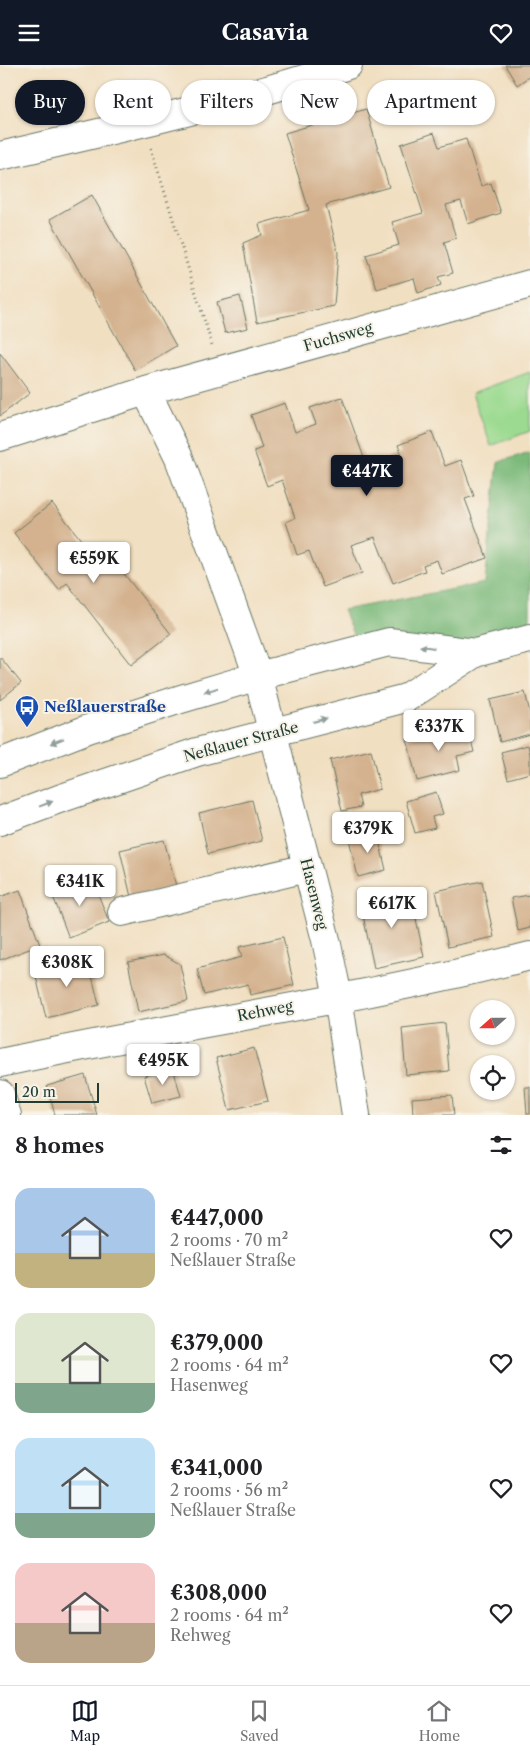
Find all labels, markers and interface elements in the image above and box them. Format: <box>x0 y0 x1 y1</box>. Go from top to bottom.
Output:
icon: menu <box>15 19 43 47</box>
text: Casavia <box>222 19 308 46</box>
icon: heart <box>487 19 515 47</box>
chip: Buy <box>15 80 85 125</box>
chip: Rent <box>95 80 171 125</box>
chip: Filters <box>181 80 272 125</box>
chip: New <box>282 80 357 125</box>
chip: Apartment <box>367 80 495 125</box>
street label: Fuchsweg <box>301 318 375 355</box>
pin: €447K <box>332 455 402 497</box>
text: €447K <box>342 461 392 481</box>
pin: €559K <box>59 541 129 584</box>
text: €559K <box>69 548 119 568</box>
one-way arrow <box>419 643 435 651</box>
one-way arrow <box>203 687 218 695</box>
bus stop icon: Neßlauerstraße <box>14 694 40 728</box>
place label: Neßlauerstraße <box>44 697 166 716</box>
pin: €337K <box>404 709 474 752</box>
one-way arrow <box>313 716 328 724</box>
text: €337K <box>414 716 464 736</box>
street label: Neßlauer Straße <box>181 717 300 766</box>
one-way arrow <box>49 737 64 745</box>
one-way arrow <box>38 800 53 807</box>
pin: €379K <box>333 811 403 854</box>
text: €379K <box>343 818 393 838</box>
street label: Hasenweg <box>296 856 333 932</box>
pin: €341K <box>45 865 115 907</box>
text: €341K <box>56 871 104 891</box>
pin: €617K <box>357 887 427 929</box>
text: €617K <box>368 893 416 913</box>
pin: €308K <box>32 945 102 988</box>
text: €308K <box>41 952 93 972</box>
street label: Rehweg <box>235 996 295 1025</box>
north arrow <box>470 1000 515 1045</box>
map controls <box>470 1000 515 1100</box>
pin: €495K <box>128 1043 198 1086</box>
text: €495K <box>138 1050 188 1070</box>
button: locate <box>470 1055 515 1100</box>
scale bar <box>15 1080 99 1103</box>
text: 20 m <box>22 1083 56 1101</box>
icon: filters <box>487 1131 515 1159</box>
text: 8 homes <box>15 1133 104 1158</box>
text: €447,000 <box>170 1205 264 1230</box>
icon: home <box>55 1208 115 1268</box>
icon: heart <box>487 1224 515 1252</box>
text: 2 rooms · 70 m² <box>170 1230 288 1250</box>
text: Neßlauer Straße <box>170 1250 296 1270</box>
text: €379,000 <box>170 1330 264 1355</box>
icon: home <box>55 1333 115 1393</box>
icon: heart <box>487 1349 515 1377</box>
text: 2 rooms · 64 m² <box>170 1355 289 1375</box>
text: Hasenweg <box>170 1375 248 1395</box>
text: €341,000 <box>170 1455 263 1480</box>
icon: home <box>55 1458 115 1518</box>
icon: heart <box>487 1474 515 1502</box>
text: 2 rooms · 56 m² <box>170 1480 288 1500</box>
text: Neßlauer Straße <box>170 1500 296 1520</box>
text: €308,000 <box>170 1580 267 1605</box>
icon: home <box>55 1583 115 1643</box>
icon: heart <box>487 1599 515 1627</box>
text: 2 rooms · 64 m² <box>170 1605 289 1625</box>
text: Rehweg <box>170 1625 230 1645</box>
tab: Map <box>70 1697 100 1745</box>
tab: Saved <box>240 1697 279 1745</box>
tab: Home <box>419 1697 460 1745</box>

